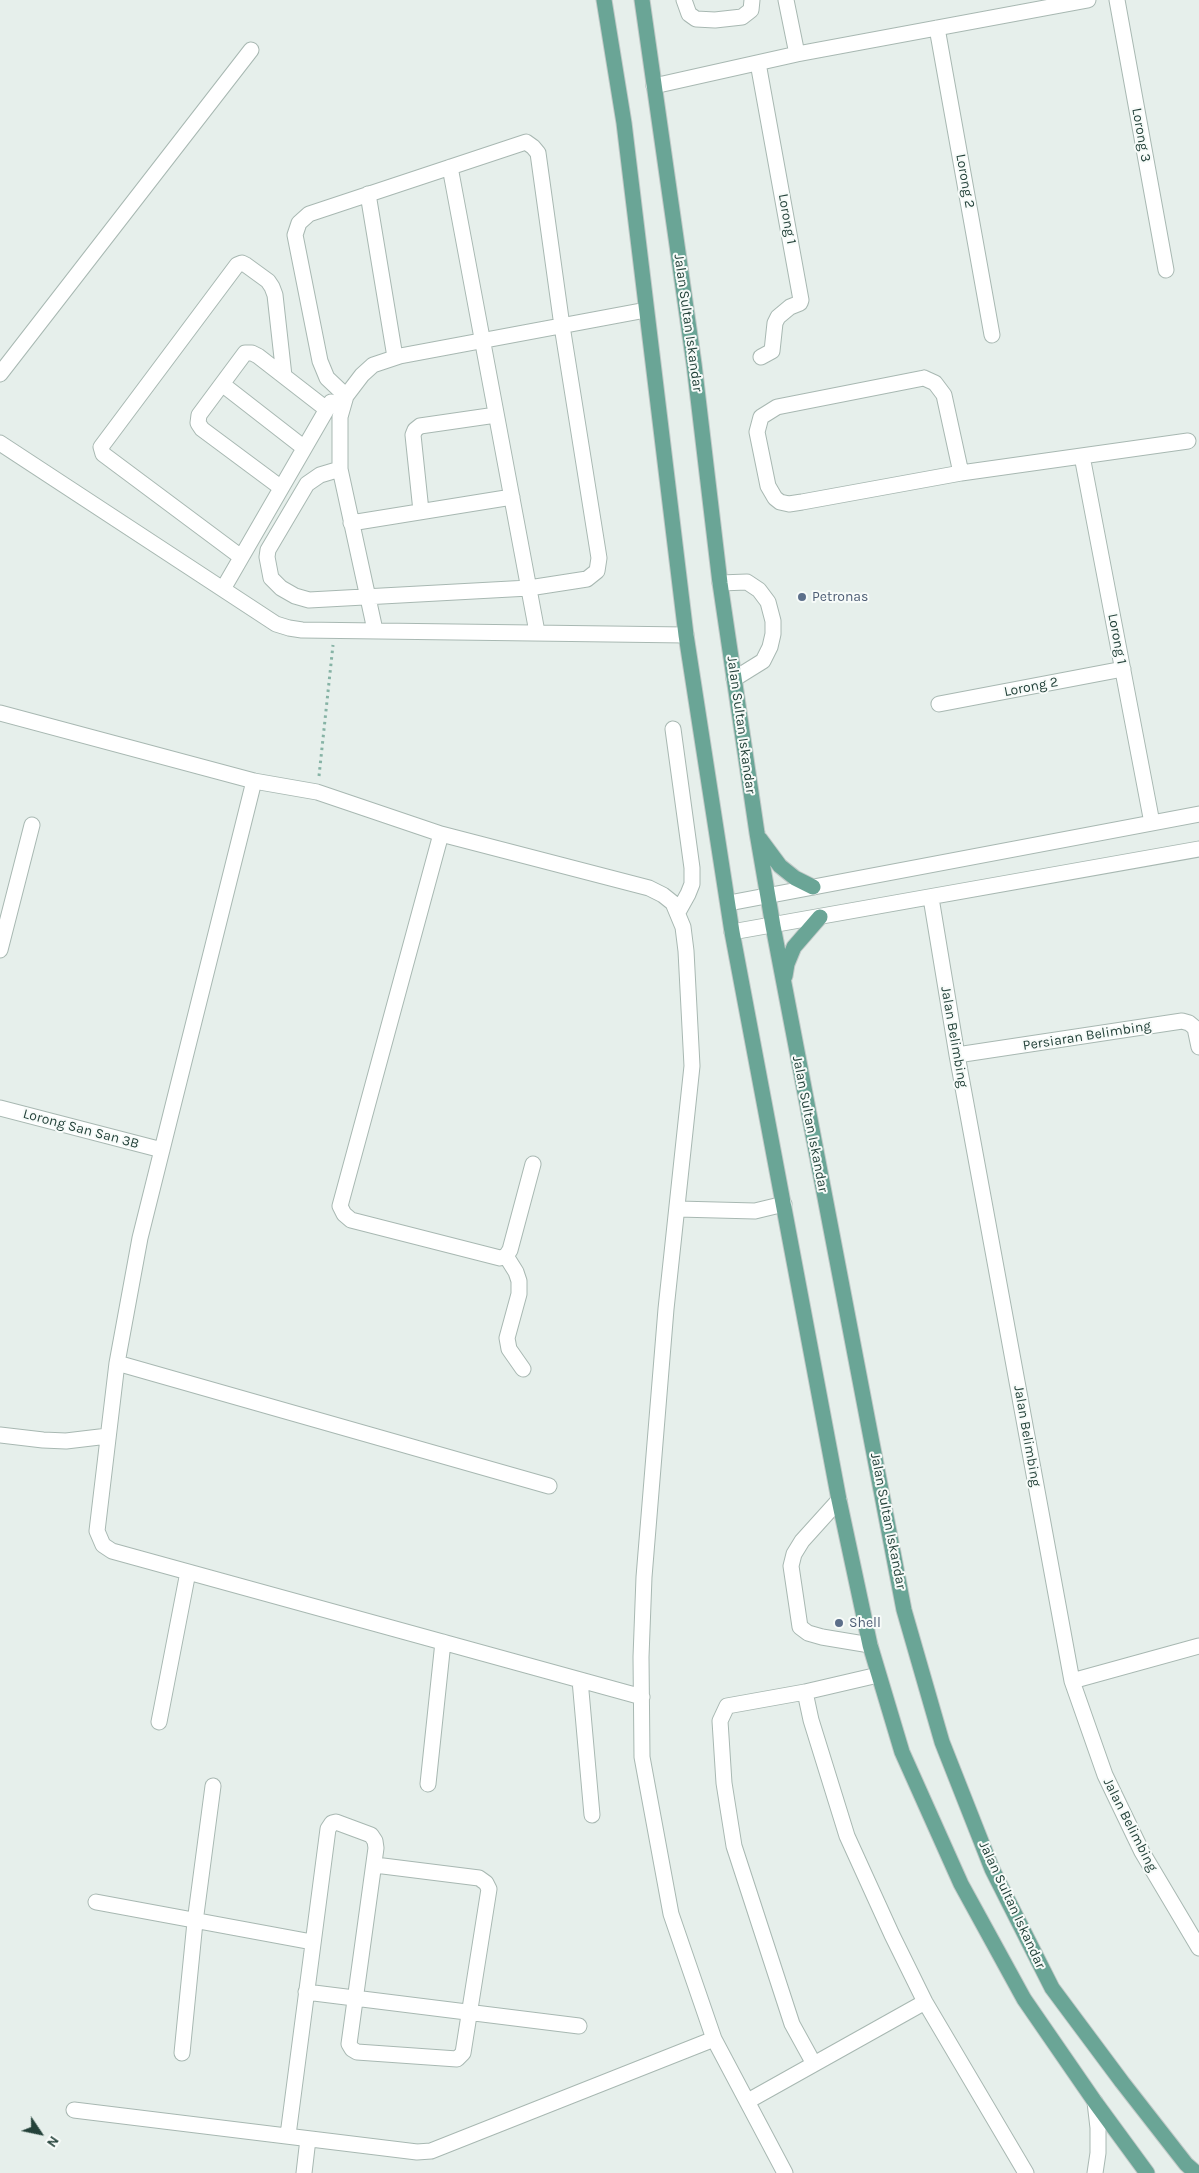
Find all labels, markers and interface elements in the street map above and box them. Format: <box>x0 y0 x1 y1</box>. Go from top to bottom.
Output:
street label: Lorong 3 <box>1128 107 1154 163</box>
street label: Lorong 2 <box>952 153 978 209</box>
street label: Lorong 1 <box>774 192 800 246</box>
street label: Jalan Sultan Iskandar <box>670 253 706 393</box>
place label: Petronas <box>812 589 868 605</box>
marker: Petronas <box>796 591 808 603</box>
street label: Lorong 1 <box>1104 612 1130 666</box>
street label: Jalan Sultan Iskandar <box>723 655 759 795</box>
street label: Lorong 2 <box>1003 674 1059 700</box>
street label: Jalan Belimbing <box>937 985 971 1089</box>
street label: Persiaran Belimbing <box>1022 1018 1152 1054</box>
street label: Jalan Sultan Iskandar <box>789 1054 831 1194</box>
street label: Lorong San San 3B <box>21 1105 141 1153</box>
street label: Jalan Belimbing <box>1010 1384 1044 1488</box>
street label: Jalan Sultan Iskandar <box>867 1451 909 1591</box>
place label: Shell <box>849 1615 881 1631</box>
marker: Shell <box>833 1617 845 1629</box>
street label: Jalan Belimbing <box>1099 1775 1161 1875</box>
street label: Jalan Sultan Iskandar <box>975 1839 1049 1971</box>
north arrow <box>15 2108 65 2158</box>
text: N <box>43 2133 63 2151</box>

